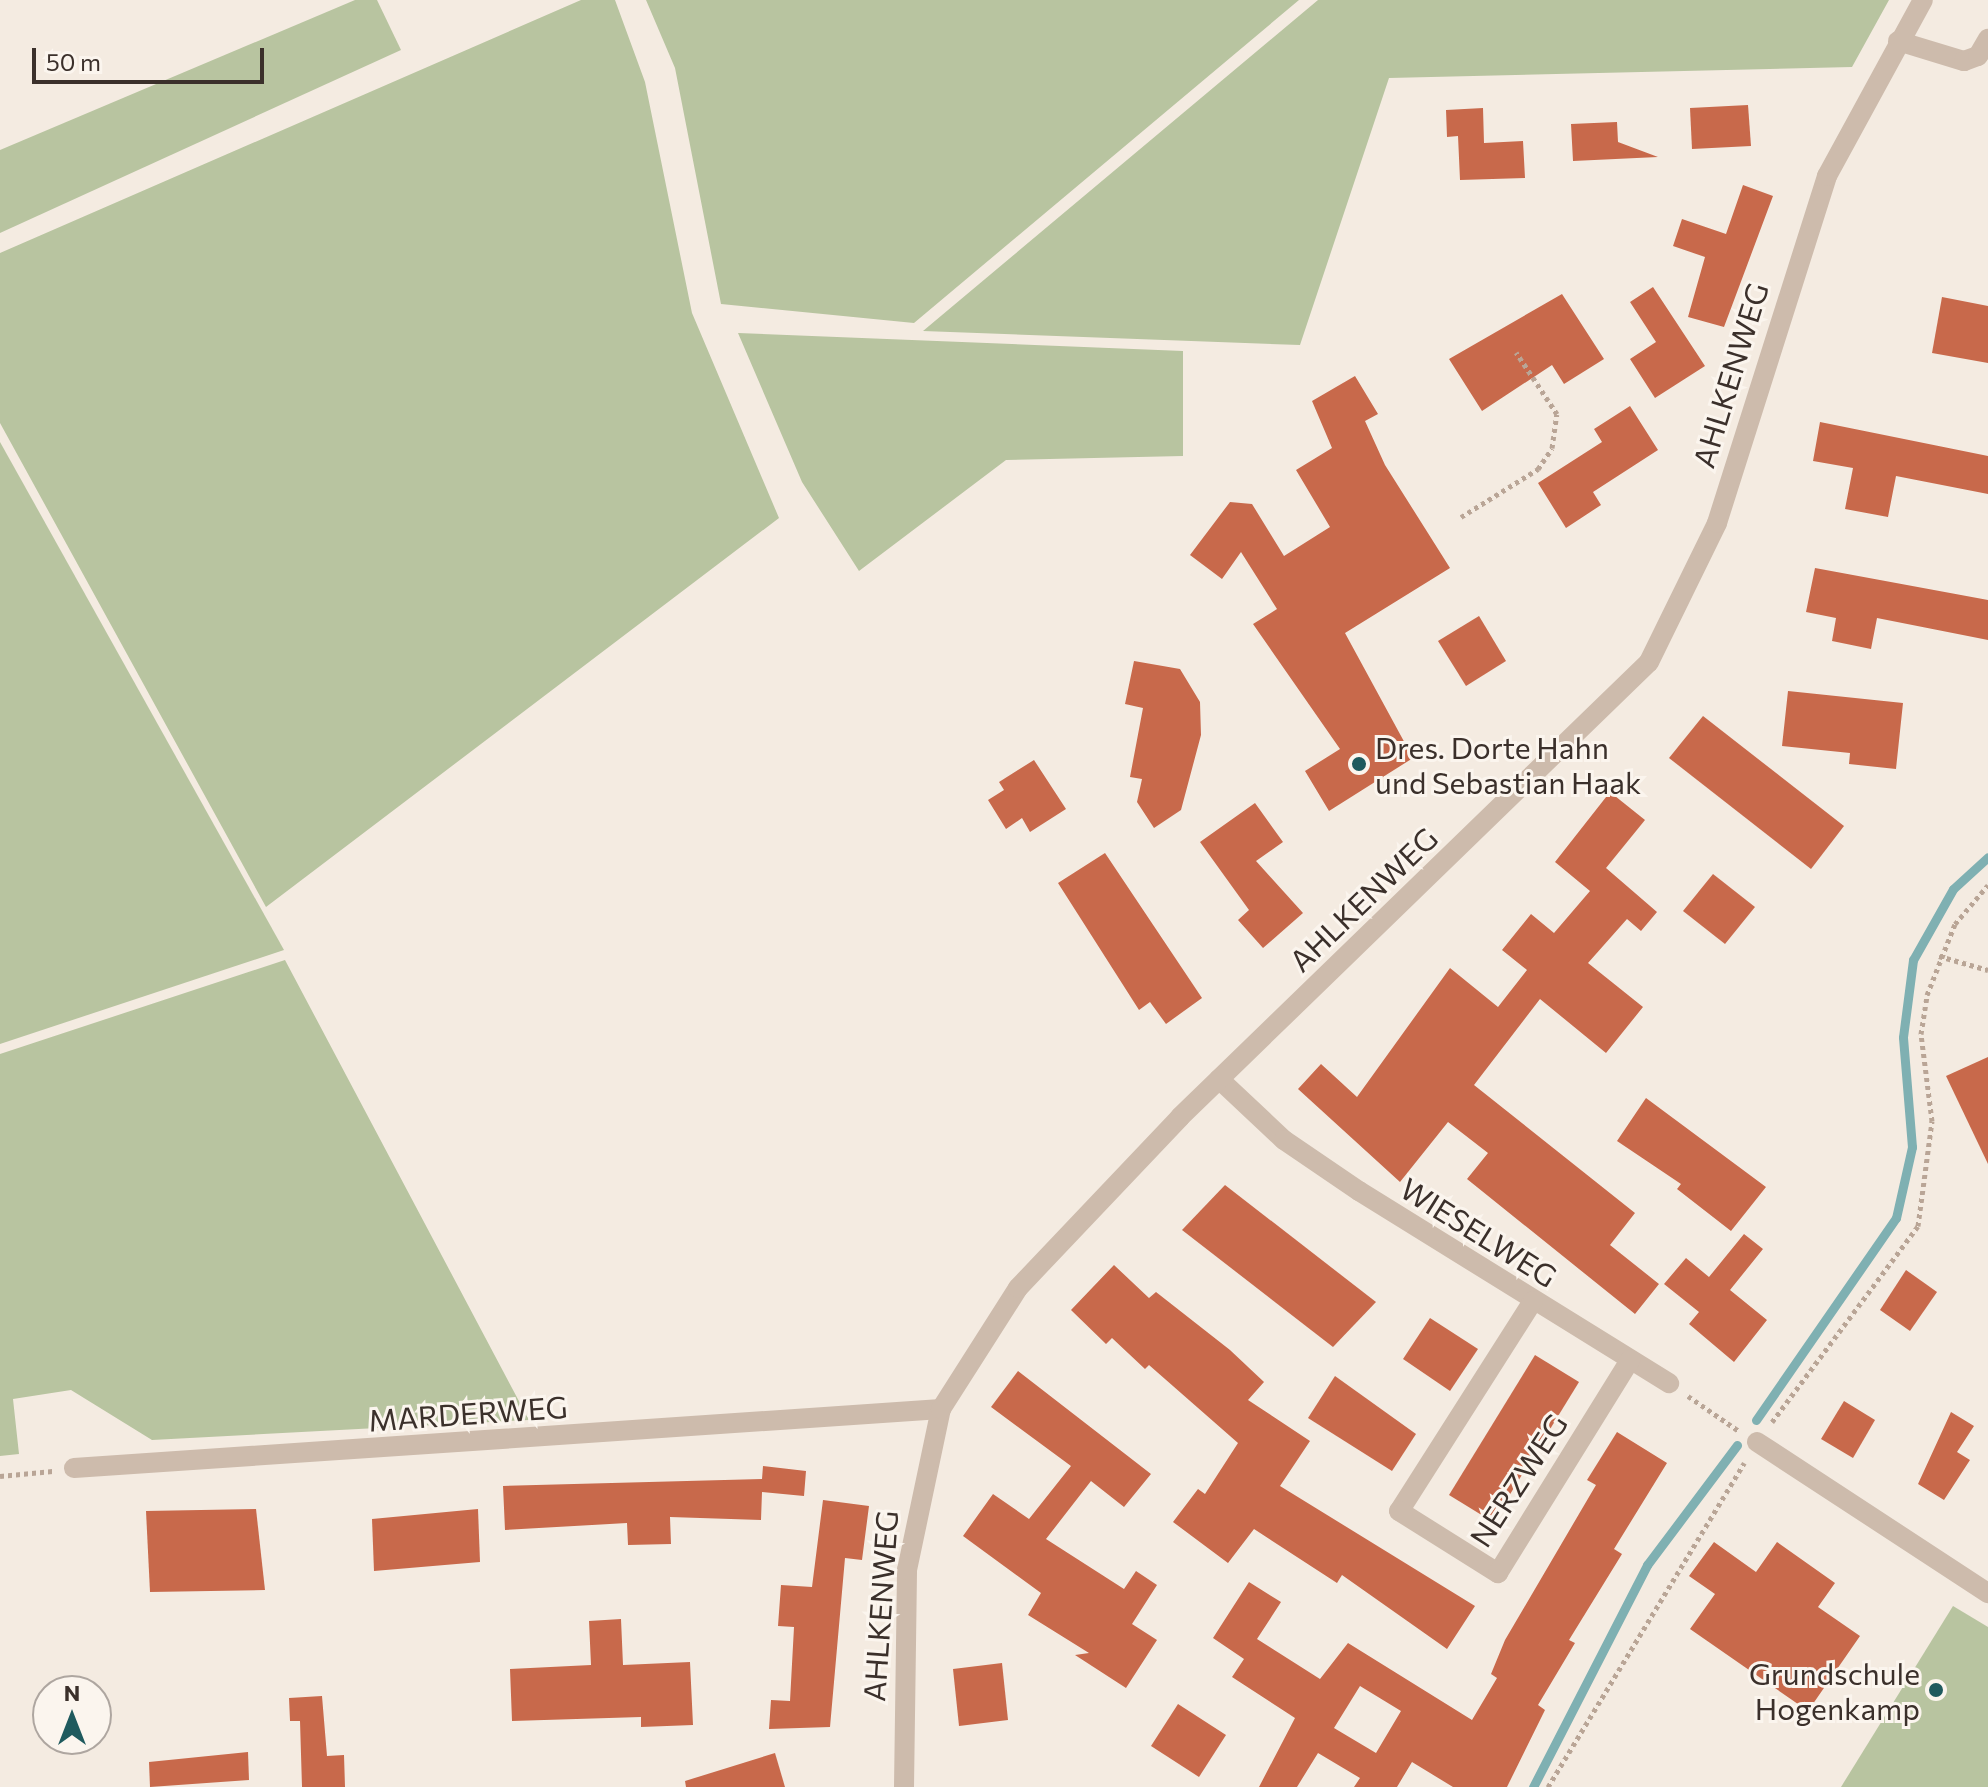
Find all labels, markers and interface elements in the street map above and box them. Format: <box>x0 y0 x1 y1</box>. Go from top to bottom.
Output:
scale bar <box>36 32 268 82</box>
text: 50 m <box>46 47 101 76</box>
street label: AHLKENWEG <box>1685 278 1775 472</box>
place label: Dres. Dorte Hahn und Sebastian Haak <box>1375 729 1641 800</box>
marker: Dres. Dorte Hahn und Sebastian Haak <box>1350 755 1368 773</box>
street label: AHLKENWEG <box>1282 820 1444 978</box>
street label: WIESELWEG <box>1394 1170 1564 1294</box>
street label: MARDERWEG <box>367 1388 569 1438</box>
street label: NERZWEG <box>1462 1407 1574 1553</box>
street label: AHLKENWEG <box>855 1509 905 1703</box>
place label: Grundschule Hogenkamp <box>1749 1655 1920 1726</box>
north arrow <box>32 1675 112 1755</box>
text: N <box>64 1679 80 1706</box>
marker: Grundschule Hogenkamp <box>1927 1681 1945 1699</box>

